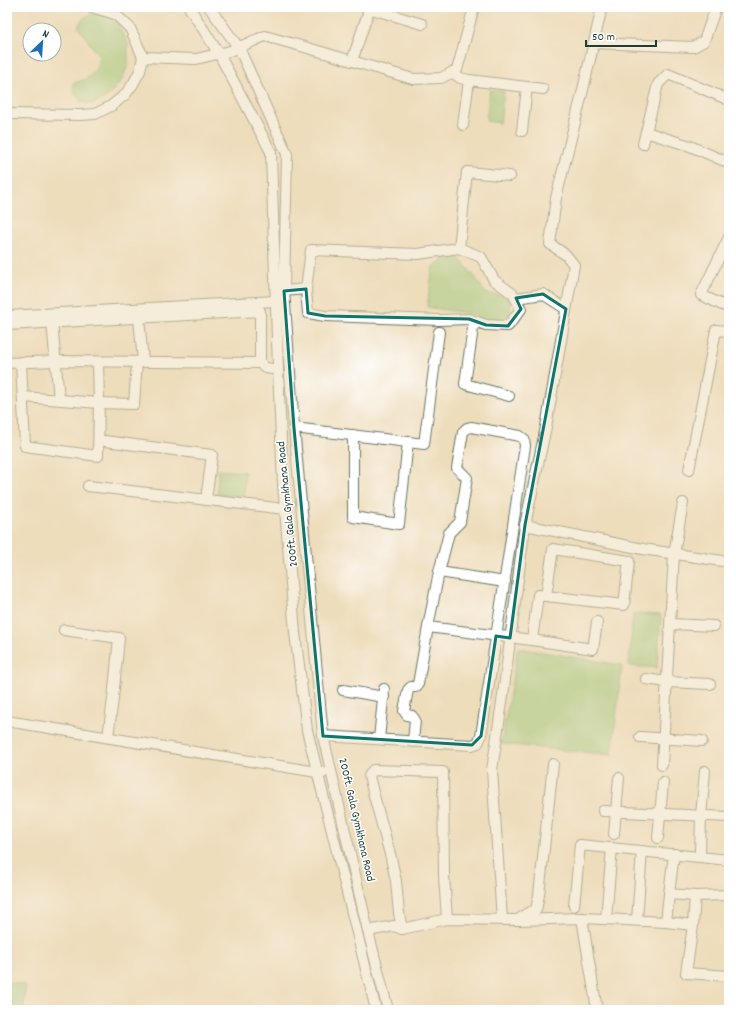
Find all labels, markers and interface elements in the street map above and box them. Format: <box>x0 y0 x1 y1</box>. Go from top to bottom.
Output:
north arrow <box>22 22 62 62</box>
scale bar <box>586 22 656 48</box>
text: N <box>40 26 52 43</box>
text: 50 m <box>592 29 615 46</box>
street label: 200ft. Gala Gymkhana Road <box>273 440 303 568</box>
street label: 200ft. Gala Gymkhana Road <box>334 757 378 883</box>

